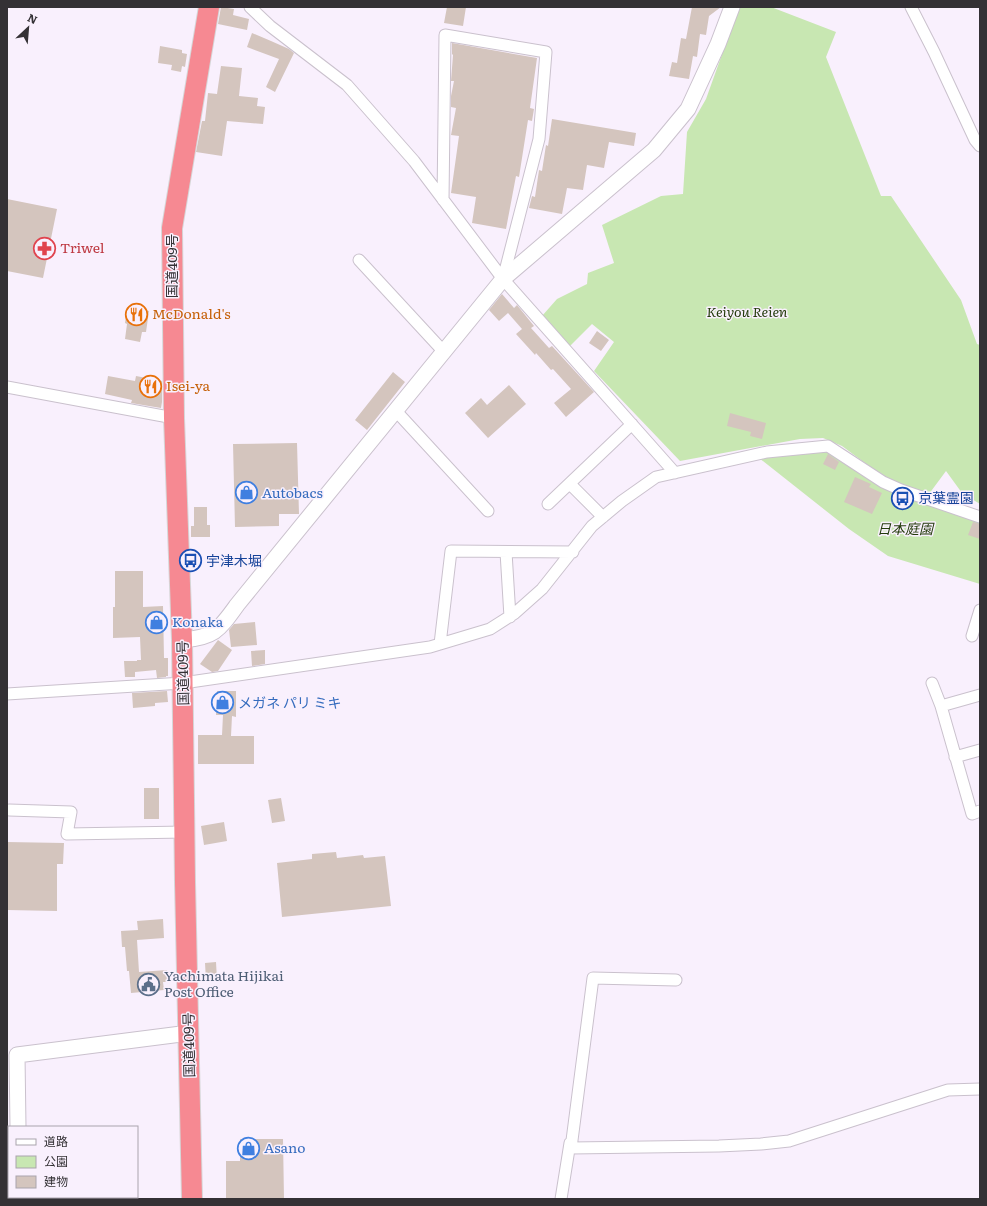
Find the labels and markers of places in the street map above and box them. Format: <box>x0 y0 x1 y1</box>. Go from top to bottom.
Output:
pharmacy icon: Triwel <box>31 235 57 261</box>
place label: Triwel <box>60 237 105 257</box>
restaurant icon: McDonald's <box>124 301 150 327</box>
place label: McDonald's <box>152 303 231 323</box>
restaurant icon: Isei-ya <box>137 373 163 399</box>
place label: Isei-ya <box>166 375 211 395</box>
shop icon: Autobacs <box>233 480 259 506</box>
place label: Autobacs <box>262 482 323 502</box>
bus stop icon: 京葉霊園 <box>889 485 915 511</box>
place label: 京葉霊園 <box>918 487 974 507</box>
bus stop icon: 宇津木堀 <box>177 548 203 574</box>
place label: 宇津木堀 <box>206 550 262 570</box>
shop icon: Konaka <box>144 609 170 635</box>
place label: Konaka <box>172 611 224 631</box>
shop icon: メガネ パリ ミキ <box>209 690 235 716</box>
place label: メガネ パリ ミキ <box>238 692 342 712</box>
place label: Yachimata Hijikai Post Office <box>164 965 284 1001</box>
public building icon: Yachimata Hijikai Post Office <box>135 971 161 997</box>
shop icon: Asano <box>236 1135 262 1161</box>
place label: Asano <box>264 1137 305 1157</box>

